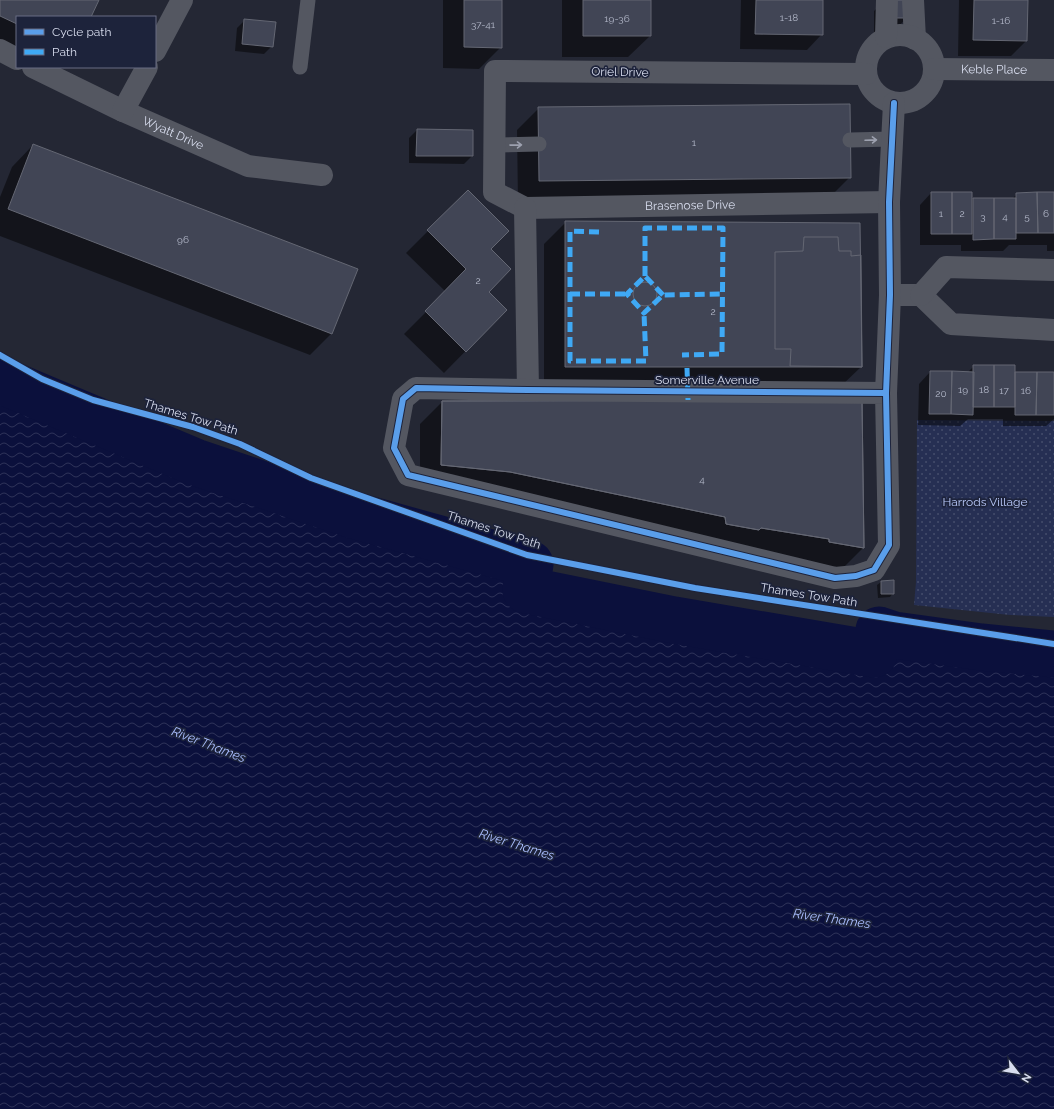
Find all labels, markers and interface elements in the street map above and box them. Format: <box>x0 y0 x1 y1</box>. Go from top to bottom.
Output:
house number: 1-18 <box>780 12 798 23</box>
house number: 19-36 <box>604 13 630 24</box>
house number: 1-16 <box>992 15 1010 26</box>
legend <box>16 16 156 68</box>
house number: 37-41 <box>471 19 496 30</box>
text: Cycle path <box>52 25 111 39</box>
text: Path <box>52 45 77 59</box>
street label: Keble Place <box>961 62 1027 77</box>
street label: Oriel Drive <box>591 64 649 80</box>
street label: Wyatt Drive <box>141 114 206 153</box>
one-way arrow <box>864 136 877 143</box>
house number: 1 <box>692 137 697 148</box>
one-way arrow <box>509 141 522 148</box>
street label: Brasenose Drive <box>645 198 735 213</box>
house number: 1 <box>939 208 944 219</box>
house number: 2 <box>959 208 965 219</box>
house number: 6 <box>1043 208 1049 219</box>
house number: 3 <box>980 211 986 222</box>
house number: 4 <box>1002 211 1008 222</box>
house number: 5 <box>1024 211 1030 222</box>
house number: 96 <box>177 234 189 245</box>
house number: 2 <box>475 275 481 286</box>
house number: 2 <box>710 306 716 317</box>
street label: Somerville Avenue <box>655 373 759 387</box>
house number: 19 <box>958 384 968 395</box>
house number: 18 <box>979 384 989 395</box>
house number: 17 <box>999 385 1009 396</box>
house number: 16 <box>1021 385 1031 396</box>
house number: 20 <box>935 388 947 399</box>
street label: Thames Tow Path <box>142 396 240 438</box>
house number: 4 <box>699 474 705 485</box>
park label: Harrods Village <box>943 495 1027 509</box>
street label: Thames Tow Path <box>445 508 543 552</box>
street label: Thames Tow Path <box>760 580 858 610</box>
water label: River Thames <box>170 723 248 765</box>
water label: River Thames <box>477 826 556 863</box>
water label: River Thames <box>792 906 872 931</box>
north arrow <box>998 1053 1038 1093</box>
text: N <box>1018 1071 1034 1085</box>

